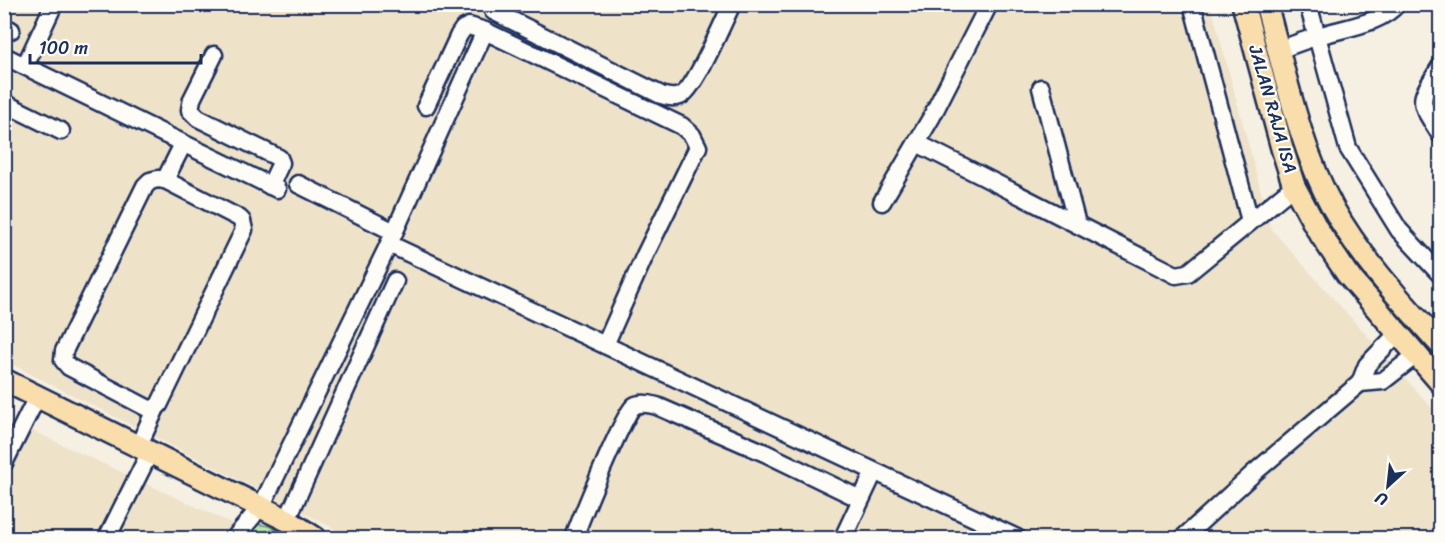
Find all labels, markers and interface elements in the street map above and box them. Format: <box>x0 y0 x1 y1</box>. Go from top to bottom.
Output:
scale bar <box>30 27 201 65</box>
text: 100 m <box>39 32 88 64</box>
street label: JALAN RAJA ISA <box>1239 40 1307 177</box>
north arrow <box>1358 456 1418 516</box>
text: U <box>1369 483 1393 514</box>

